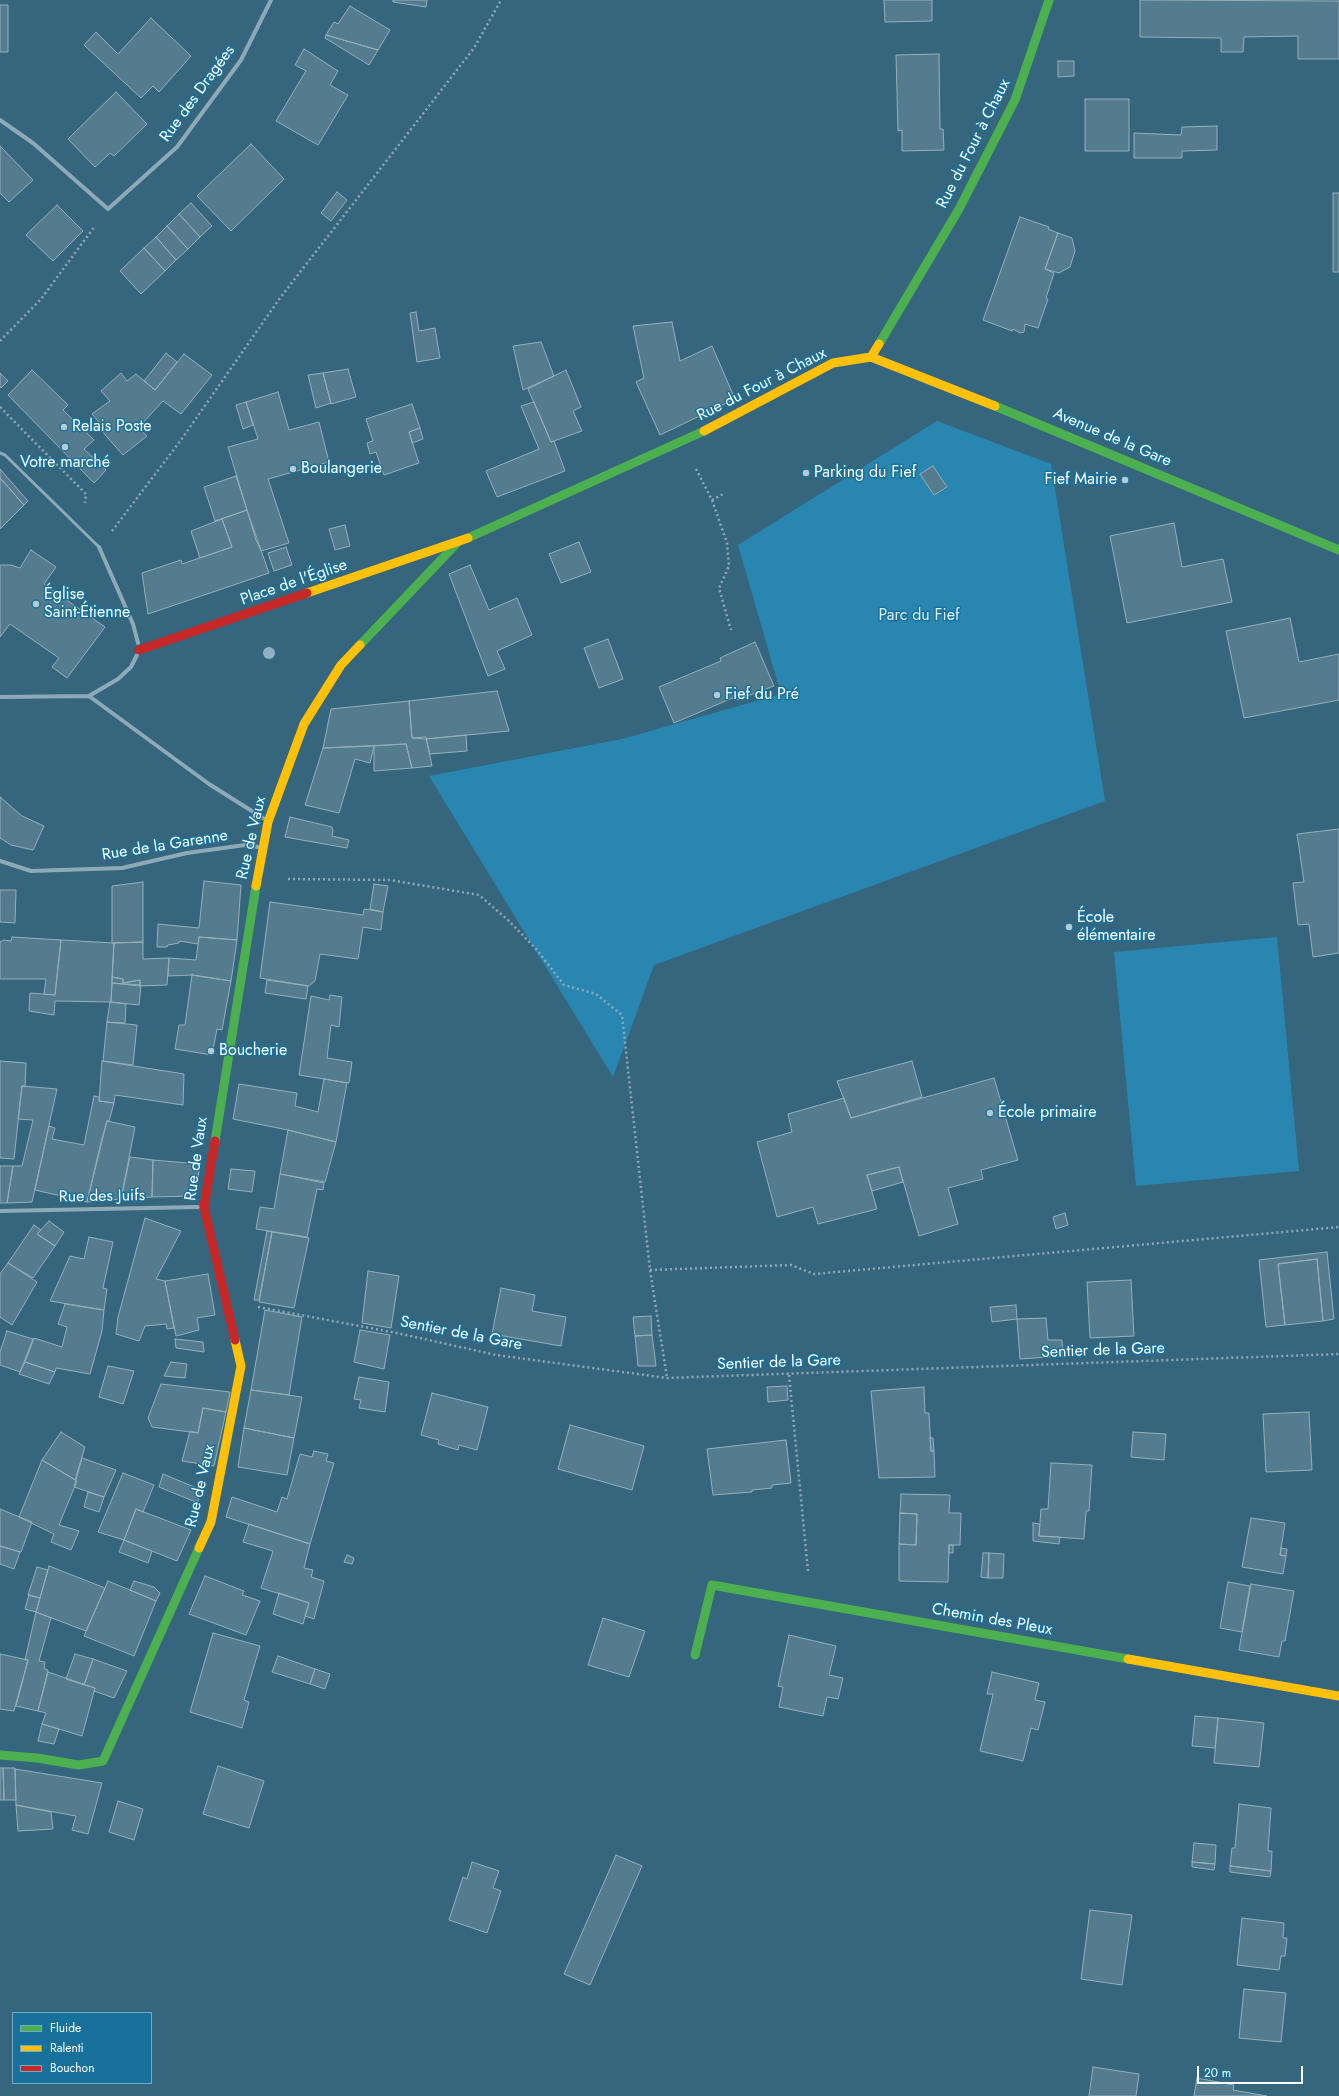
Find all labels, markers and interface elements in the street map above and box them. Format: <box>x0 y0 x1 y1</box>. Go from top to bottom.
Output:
street label: Rue des Dragées <box>156 42 240 146</box>
street label: Rue du Four à Chaux <box>933 76 1015 212</box>
street label: Rue du Four à Chaux <box>694 344 830 426</box>
street label: Avenue de la Gare <box>1050 404 1174 472</box>
place label: Relais Poste <box>72 417 152 437</box>
marker: Relais Poste <box>59 422 69 432</box>
marker: Votre marché <box>60 442 70 452</box>
place label: Votre marché <box>20 453 110 473</box>
place label: Boulangerie <box>301 459 382 479</box>
place label: Parking du Fief <box>814 463 916 483</box>
marker: Boulangerie <box>288 464 298 474</box>
marker: Parking du Fief <box>801 468 811 478</box>
place label: Fief Mairie <box>1045 470 1117 490</box>
marker: Fief Mairie <box>1120 475 1130 485</box>
street label: Place de l'Église <box>238 556 350 610</box>
place label: Église Saint-Étienne <box>44 585 130 623</box>
marker: Église Saint-Étienne <box>31 599 41 609</box>
park label: Parc du Fief <box>879 606 959 626</box>
place label: Fief du Pré <box>725 685 799 705</box>
marker: Fief du Pré <box>712 690 722 700</box>
street label: Rue de Vaux <box>233 795 271 881</box>
street label: Rue de la Garenne <box>101 827 229 865</box>
place label: École élémentaire <box>1077 908 1155 946</box>
marker: École élémentaire <box>1064 922 1074 932</box>
place label: Boucherie <box>219 1041 287 1061</box>
marker: Boucherie <box>206 1046 216 1056</box>
place label: École primaire <box>998 1103 1096 1123</box>
marker: École primaire <box>985 1108 995 1118</box>
street label: Rue de Vaux <box>182 1116 212 1202</box>
street label: Rue des Juifs <box>59 1187 145 1207</box>
street label: Sentier de la Gare <box>398 1313 524 1355</box>
street label: Sentier de la Gare <box>1041 1339 1165 1363</box>
street label: Sentier de la Gare <box>717 1351 841 1375</box>
street label: Rue de Vaux <box>182 1443 220 1529</box>
street label: Chemin des Pleux <box>930 1600 1054 1640</box>
legend <box>12 2012 152 2084</box>
text: Fluide <box>50 2019 81 2037</box>
text: Ralenti <box>50 2039 84 2057</box>
scale bar <box>1199 2058 1305 2084</box>
text: Bouchon <box>50 2059 94 2077</box>
text: 20 m <box>1204 2064 1231 2082</box>

